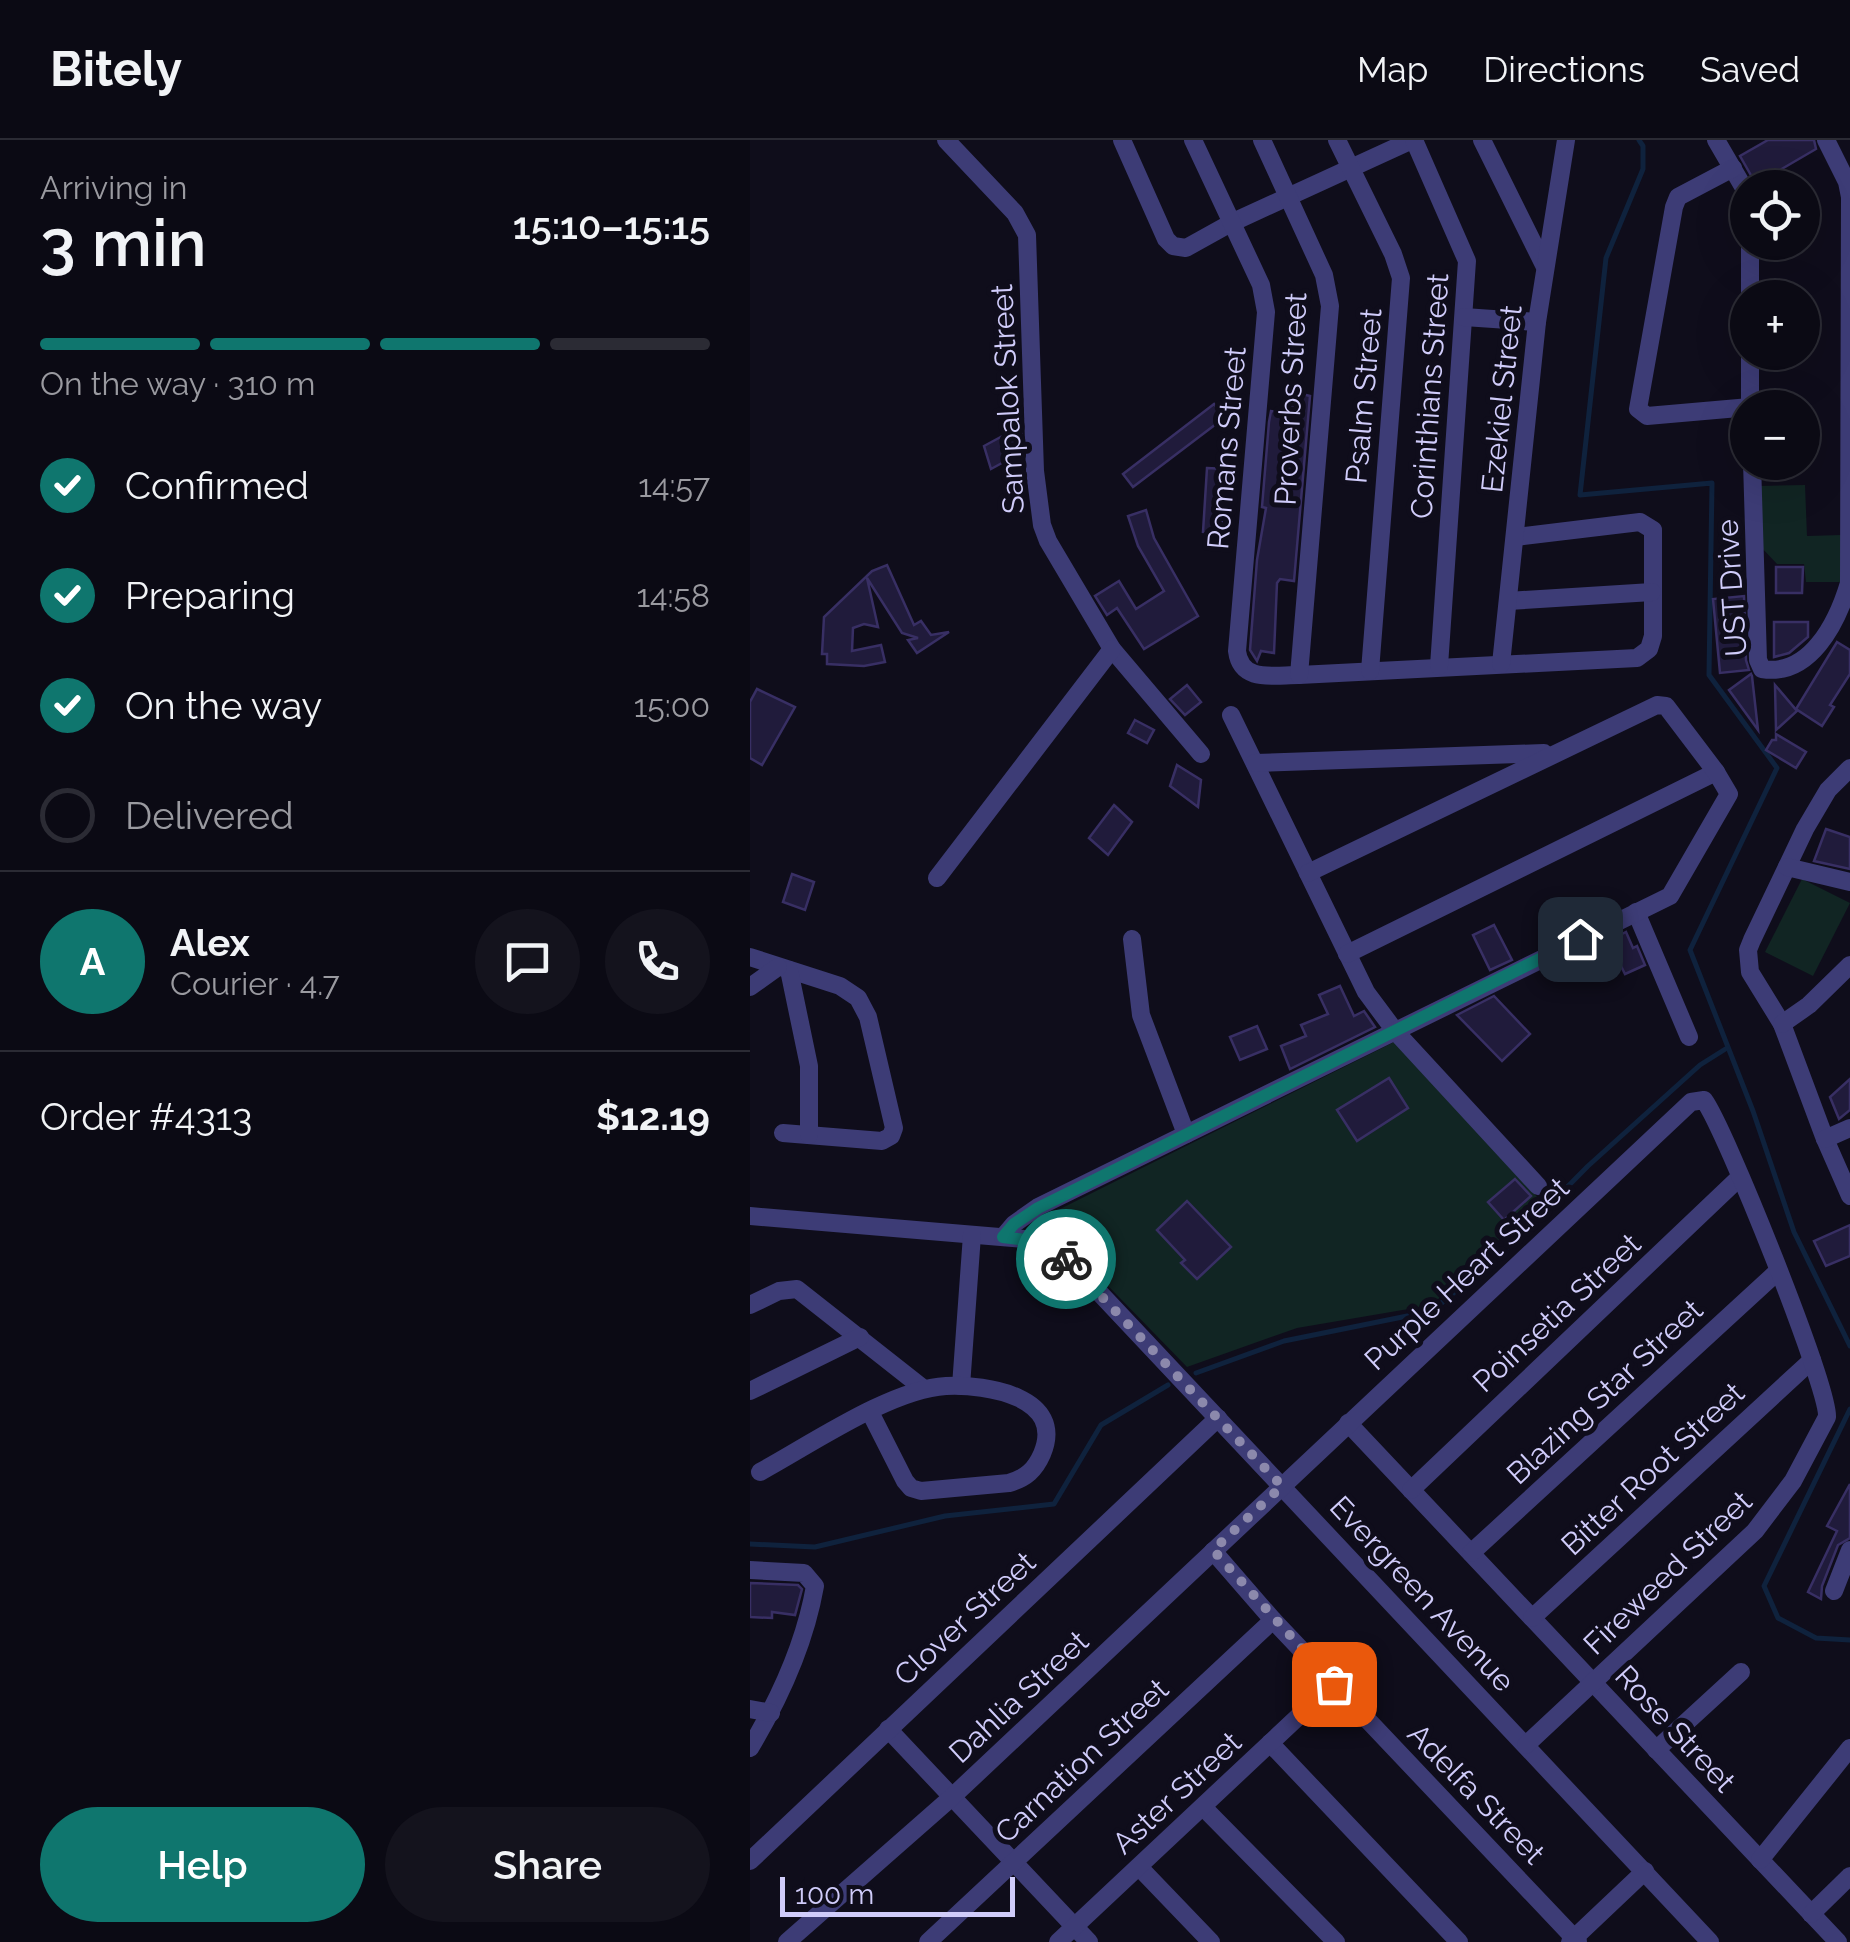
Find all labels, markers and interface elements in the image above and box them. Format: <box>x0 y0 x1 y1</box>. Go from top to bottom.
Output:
text: Bitely <box>50 41 182 97</box>
text: Map <box>1357 49 1428 90</box>
text: Directions <box>1483 49 1645 90</box>
text: Saved <box>1700 49 1800 90</box>
text: Arriving in <box>40 169 187 206</box>
map controls <box>1730 170 1820 480</box>
button: locate <box>1730 170 1820 260</box>
text: 15:10–15:15 <box>513 203 710 248</box>
text: 3 min <box>40 205 207 281</box>
street label: Corinthians Street <box>1403 272 1456 520</box>
button: + <box>1730 280 1820 370</box>
street label: Sampalok Street <box>984 283 1031 515</box>
street label: Proverbs Street <box>1267 291 1314 506</box>
street label: Ezekiel Street <box>1474 303 1529 494</box>
street label: Psalm Street <box>1338 307 1389 485</box>
street label: Romans Street <box>1200 345 1253 551</box>
text: On the way · 310 m <box>40 365 316 402</box>
button: − <box>1730 390 1820 480</box>
icon: check <box>40 458 95 513</box>
text: Confirmed <box>125 463 309 508</box>
text: 14:57 <box>638 467 710 504</box>
street label: UST Drive <box>1709 518 1754 658</box>
icon: check <box>40 568 95 623</box>
text: Preparing <box>125 573 295 618</box>
text: 14:58 <box>636 577 710 614</box>
icon: check <box>40 678 95 733</box>
text: On the way <box>125 683 322 728</box>
text: 15:00 <box>634 687 710 724</box>
text: Delivered <box>125 793 294 838</box>
pin <box>1538 897 1623 982</box>
button: chat <box>475 909 580 1014</box>
button: phone <box>605 909 710 1014</box>
icon: home <box>1553 912 1608 967</box>
text: Alex <box>170 920 250 965</box>
text: A <box>80 939 105 984</box>
text: Courier · 4.7 <box>170 965 340 1002</box>
text: Order #4313 <box>40 1094 252 1139</box>
text: $12.19 <box>596 1094 710 1139</box>
street label: Purple Heart Street <box>1357 1170 1576 1377</box>
courier <box>1016 1209 1116 1309</box>
street label: Poinsetia Street <box>1466 1226 1648 1399</box>
icon: bike <box>1039 1232 1094 1287</box>
street label: Blazing Star Street <box>1500 1292 1710 1491</box>
street label: Bitter Root Street <box>1554 1375 1751 1562</box>
street label: Fireweed Street <box>1576 1484 1759 1662</box>
street label: Evergreen Avenue <box>1323 1489 1522 1699</box>
street label: Clover Street <box>887 1545 1042 1693</box>
street label: Dahlia Street <box>942 1623 1095 1770</box>
pin <box>1292 1642 1377 1727</box>
icon: bag <box>1307 1657 1362 1712</box>
street label: Rose Street <box>1608 1658 1743 1799</box>
street label: Carnation Street <box>988 1671 1175 1850</box>
street label: Adelfa Street <box>1401 1716 1552 1871</box>
street label: Aster Street <box>1105 1724 1248 1861</box>
button: Help <box>40 1807 365 1922</box>
button: Share <box>385 1807 710 1922</box>
scale bar <box>780 1872 1015 1916</box>
text: 100 m <box>795 1878 874 1911</box>

